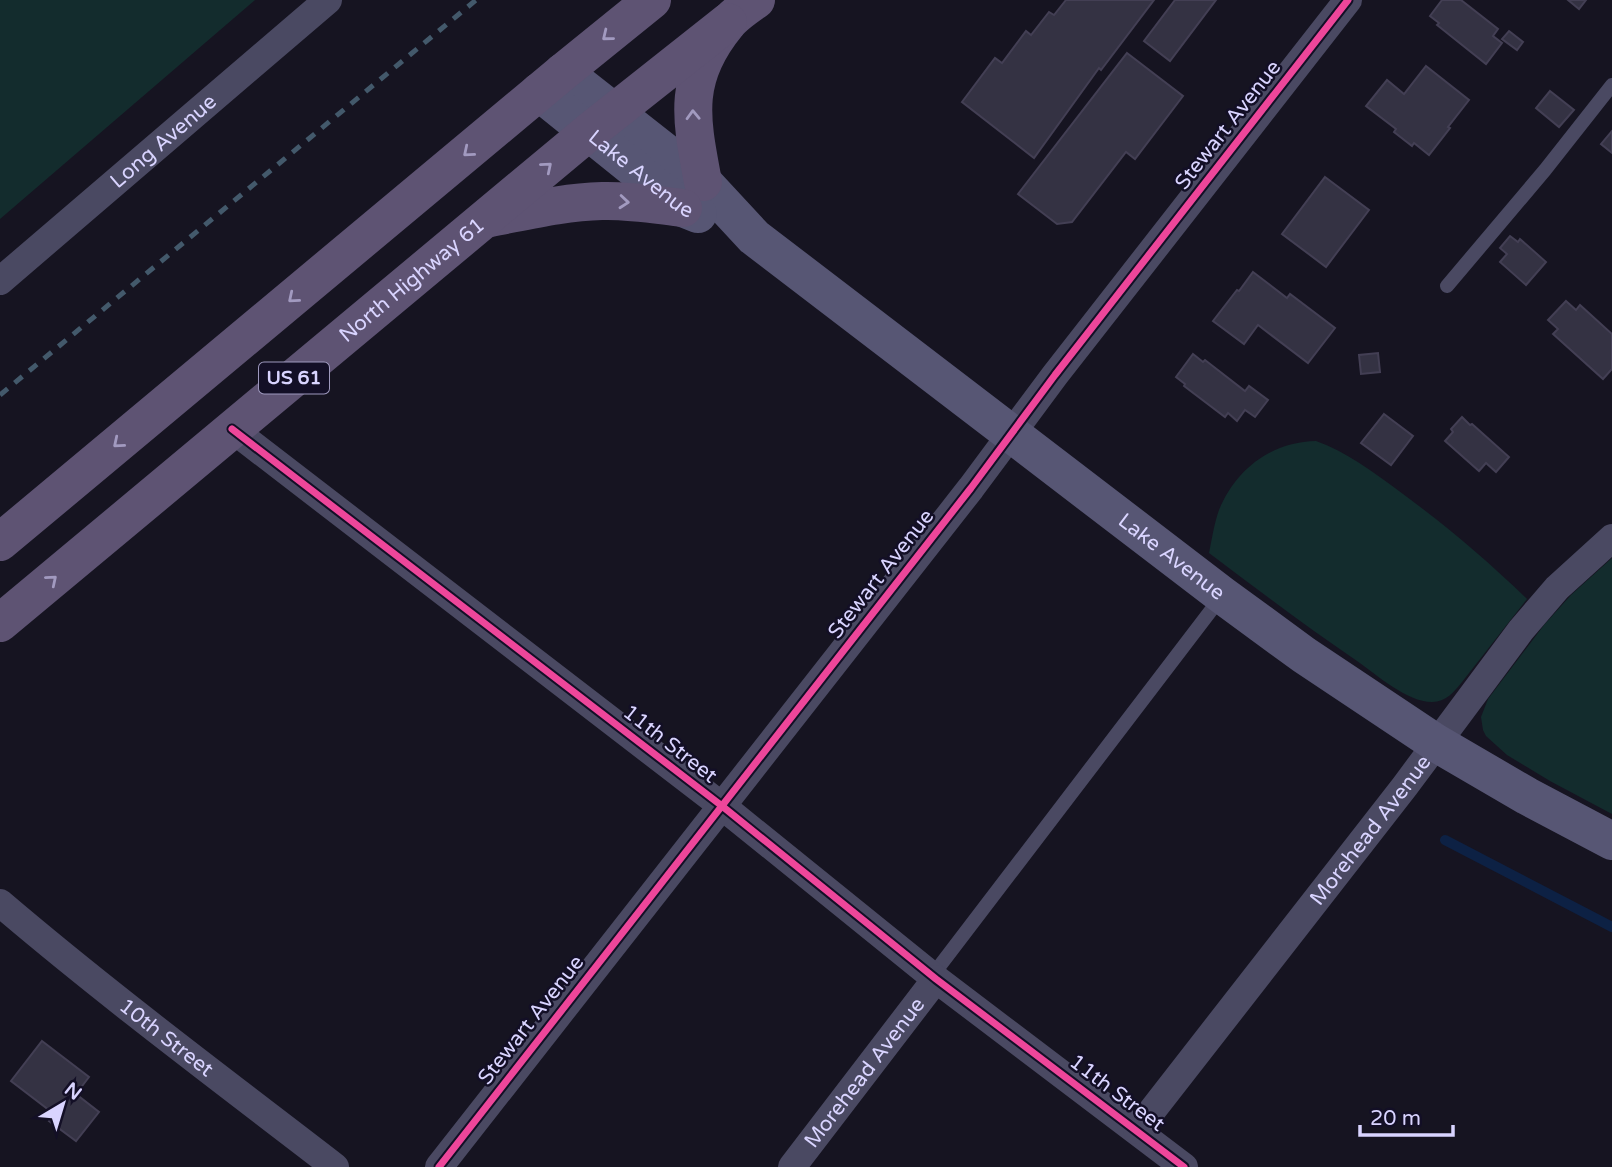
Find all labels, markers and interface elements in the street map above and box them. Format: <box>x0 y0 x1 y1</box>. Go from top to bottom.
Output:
one-way arrow <box>603 28 616 40</box>
street label: Stewart Avenue <box>1170 55 1286 195</box>
street label: Long Avenue <box>105 89 221 193</box>
one-way arrow <box>685 109 701 119</box>
street label: Lake Avenue <box>583 124 697 223</box>
one-way arrow <box>463 144 476 156</box>
one-way arrow <box>539 163 552 175</box>
one-way arrow <box>619 194 630 209</box>
street label: North Highway 61 <box>334 212 490 348</box>
one-way arrow <box>289 289 301 302</box>
road number: US 61 <box>259 362 329 394</box>
one-way arrow <box>114 435 126 448</box>
street label: Stewart Avenue <box>823 504 939 644</box>
street label: Lake Avenue <box>1113 508 1230 605</box>
one-way arrow <box>45 575 57 588</box>
street label: 11th Street <box>618 699 722 789</box>
street label: Morehead Avenue <box>1304 750 1436 910</box>
street label: Stewart Avenue <box>473 950 589 1090</box>
street label: Morehead Avenue <box>799 992 930 1153</box>
street label: 10th Street <box>114 993 219 1082</box>
street label: 11th Street <box>1064 1049 1170 1137</box>
north arrow <box>28 1069 98 1139</box>
text: N <box>60 1078 86 1105</box>
scale bar <box>1360 1094 1453 1138</box>
text: 20 m <box>1370 1106 1421 1131</box>

